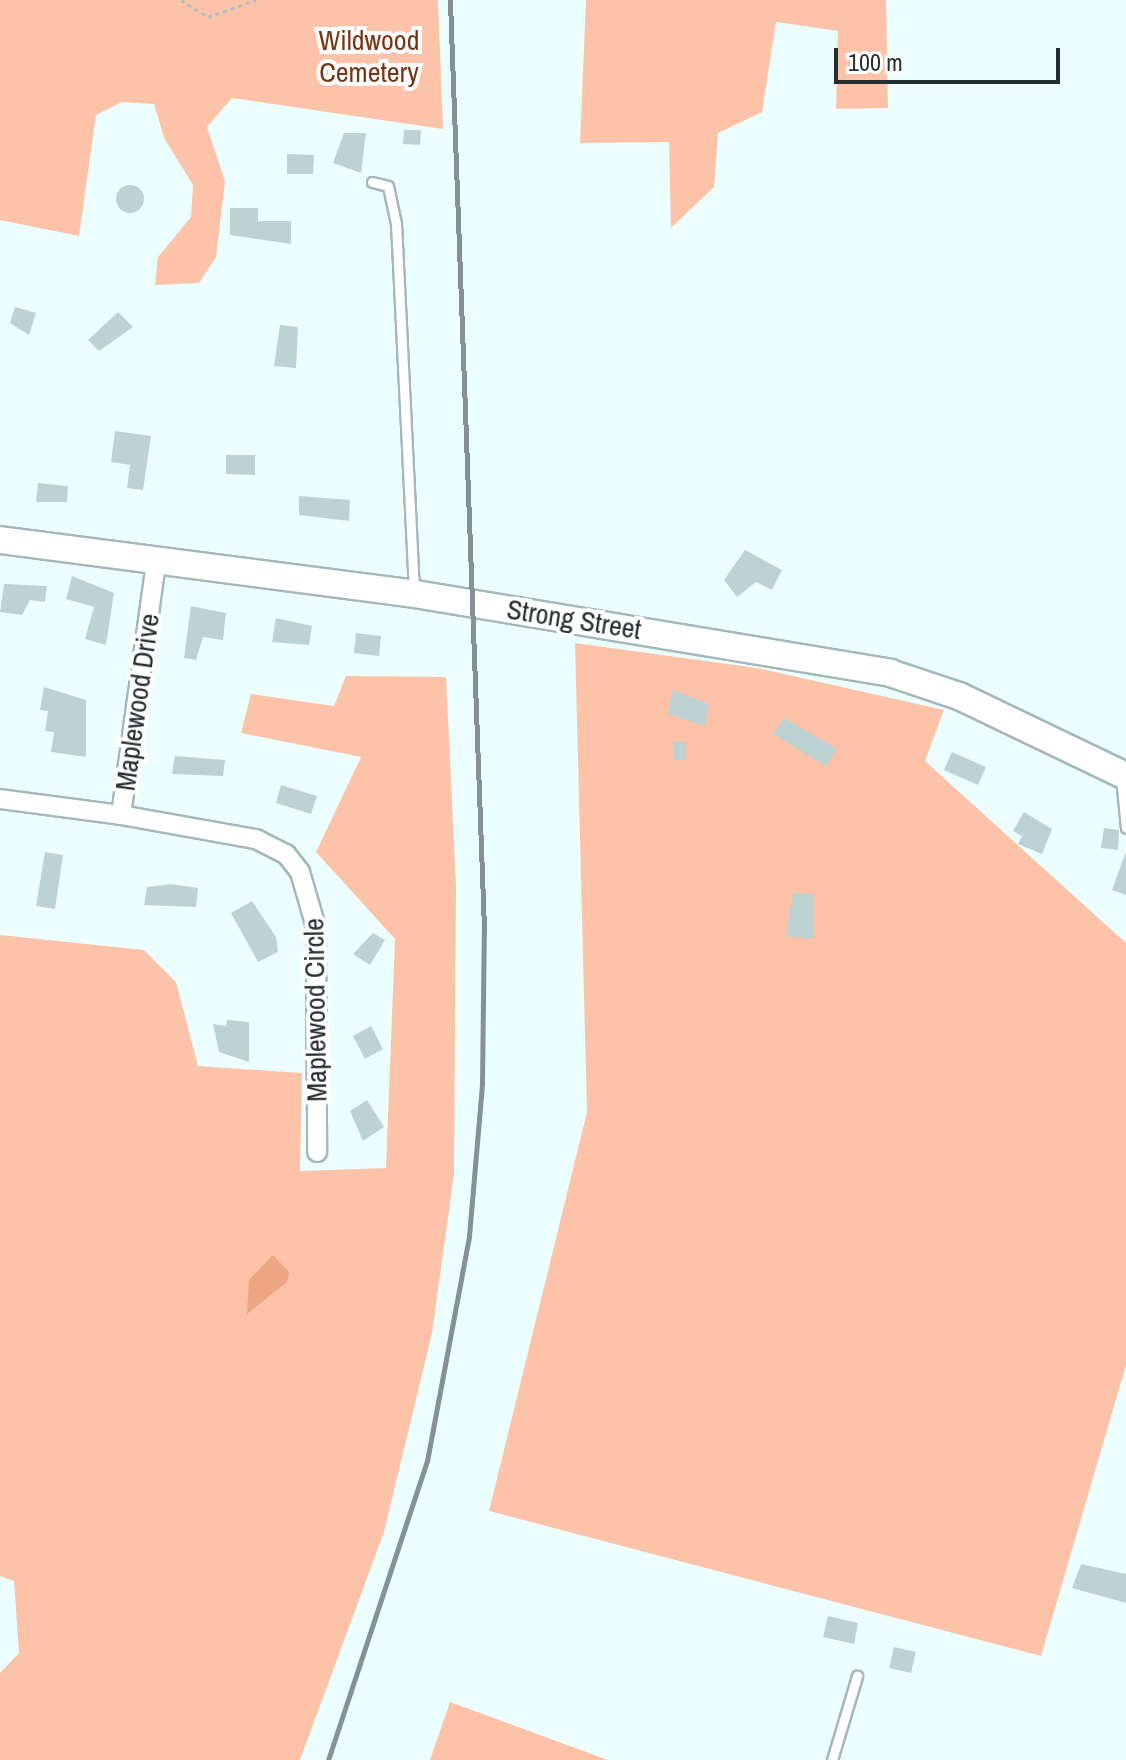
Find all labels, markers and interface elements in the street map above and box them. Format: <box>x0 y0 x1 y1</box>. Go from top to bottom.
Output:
park label: Wildwood Cemetery <box>319 23 419 89</box>
scale bar <box>838 32 1064 82</box>
text: 100 m <box>848 46 903 78</box>
street label: Strong Street <box>505 592 643 646</box>
street label: Maplewood Drive <box>108 611 166 793</box>
street label: Maplewood Circle <box>297 918 333 1102</box>

